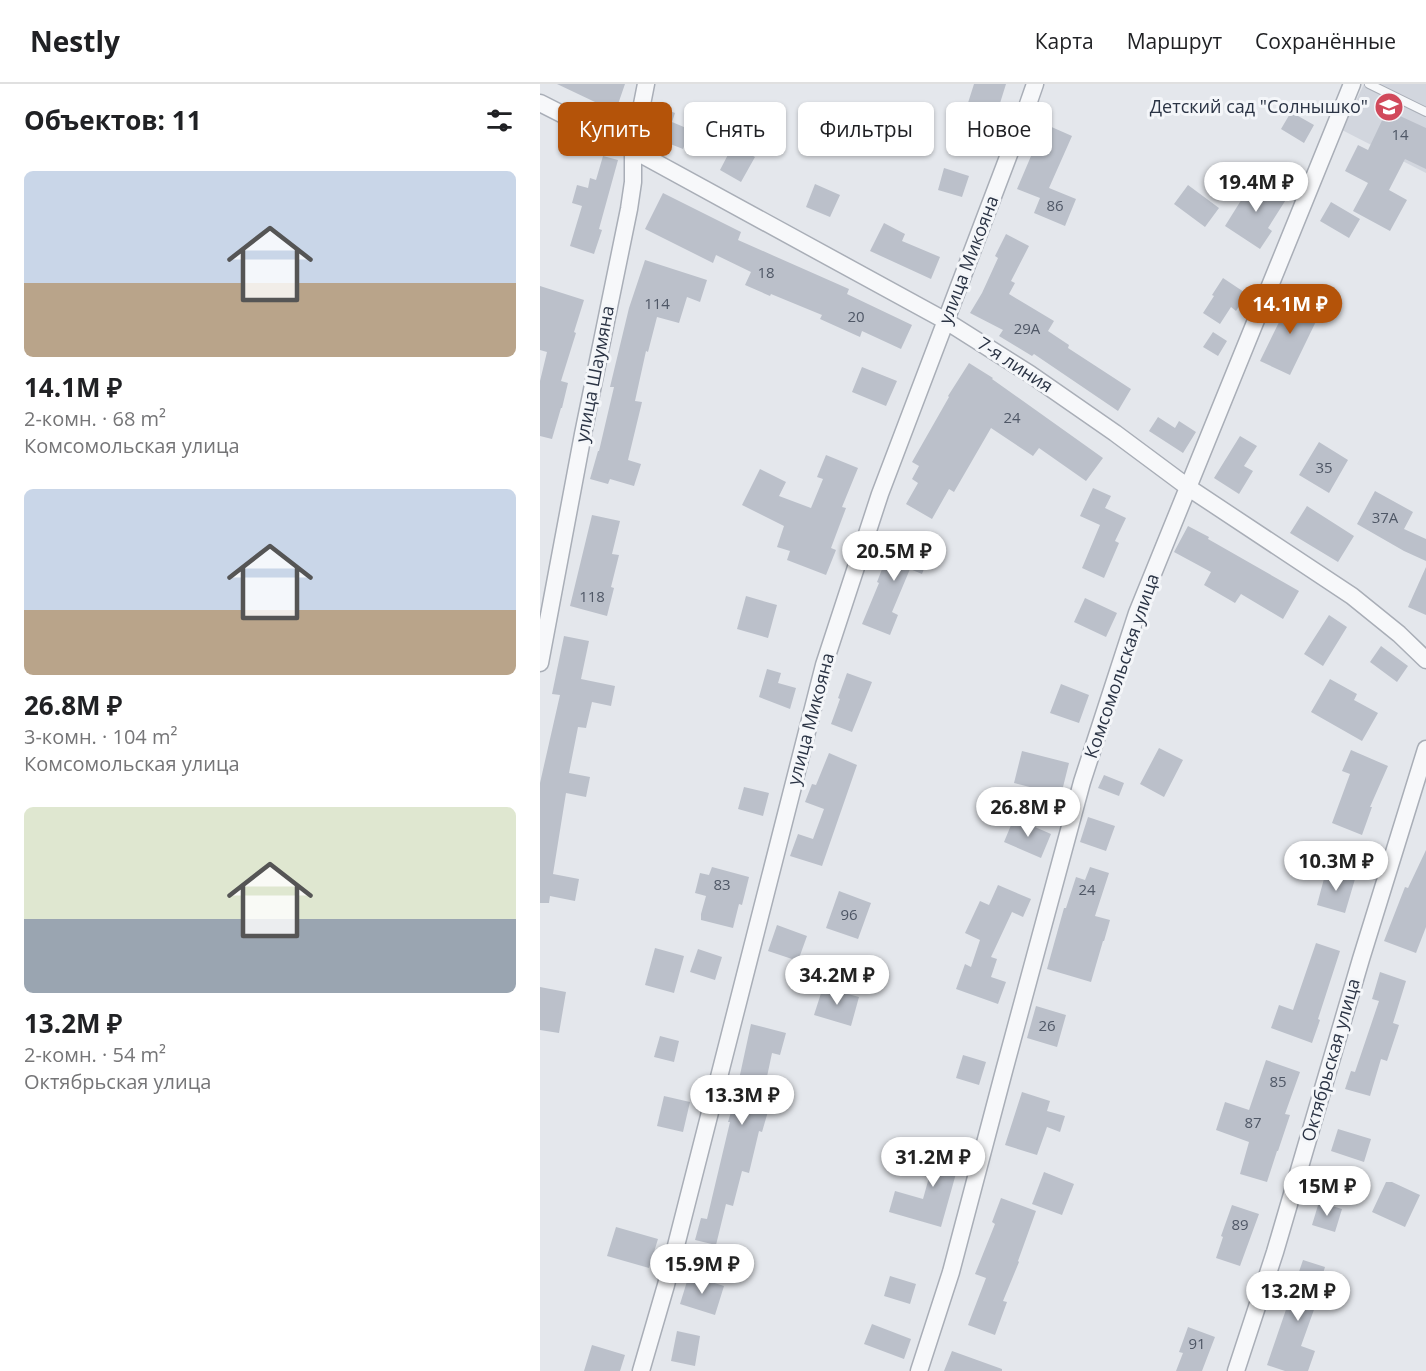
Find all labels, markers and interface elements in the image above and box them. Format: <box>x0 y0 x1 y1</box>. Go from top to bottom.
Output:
text: Nestly <box>30 22 120 60</box>
text: Карта <box>1035 27 1094 55</box>
text: Маршрут <box>1127 27 1222 55</box>
text: Сохранённые <box>1255 27 1396 55</box>
school or university icon: Детский сад "Солнышко" <box>1373 91 1405 123</box>
place label: Детский сад "Солнышко" <box>1150 94 1368 118</box>
text: Объектов: 11 <box>24 102 202 138</box>
chip: Купить <box>558 102 672 156</box>
chip: Снять <box>684 102 786 156</box>
chip: Фильтры <box>798 102 934 156</box>
chip: Новое <box>946 102 1052 156</box>
icon: filters <box>483 104 516 137</box>
house number: 14 <box>1391 124 1409 144</box>
pin: 19.4M ₽ <box>1201 162 1311 213</box>
text: 19.4M ₽ <box>1218 168 1294 195</box>
street label: улица Микояна <box>933 192 1004 327</box>
house number: 86 <box>1046 195 1064 215</box>
icon: home <box>216 210 324 318</box>
house number: 18 <box>757 262 775 282</box>
pin: 14.1M ₽ <box>1235 284 1345 335</box>
text: 14.1M ₽ <box>1252 290 1328 317</box>
house number: 114 <box>644 293 670 313</box>
street label: улица Шаумяна <box>569 303 619 444</box>
house number: 20 <box>847 306 865 326</box>
house number: 29А <box>1014 318 1041 338</box>
street label: 7-я линия <box>973 331 1058 397</box>
text: 14.1M ₽ <box>24 369 122 405</box>
text: 2-комн. · 68 m² <box>24 405 166 432</box>
house number: 24 <box>1003 407 1021 427</box>
text: Комсомольская улица <box>24 432 240 459</box>
house number: 35 <box>1315 457 1333 477</box>
house number: 37А <box>1372 507 1399 527</box>
icon: home <box>216 528 324 636</box>
pin: 20.5M ₽ <box>839 531 949 582</box>
text: 20.5M ₽ <box>856 537 932 564</box>
street label: Комсомольская улица <box>1078 570 1164 761</box>
house number: 118 <box>579 586 605 606</box>
street label: улица Микояна <box>781 650 839 787</box>
text: 26.8M ₽ <box>24 687 122 723</box>
text: 3-комн. · 104 m² <box>24 723 177 750</box>
text: Комсомольская улица <box>24 750 240 777</box>
pin: 26.8M ₽ <box>973 787 1083 838</box>
text: 26.8M ₽ <box>990 793 1066 820</box>
pin: 10.3M ₽ <box>1281 841 1391 892</box>
icon: home <box>216 846 324 954</box>
text: 10.3M ₽ <box>1298 847 1374 874</box>
house number: 83 <box>713 874 731 894</box>
house number: 24 <box>1078 879 1096 899</box>
house number: 96 <box>840 904 858 924</box>
pin: 34.2M ₽ <box>782 955 892 1006</box>
text: 34.2M ₽ <box>799 961 875 988</box>
street label: Октябрьская улица <box>1295 975 1365 1144</box>
text: 13.2M ₽ <box>24 1005 122 1041</box>
house number: 26 <box>1038 1015 1056 1035</box>
text: 2-комн. · 54 m² <box>24 1041 166 1068</box>
text: Октябрьская улица <box>24 1068 211 1095</box>
house number: 85 <box>1269 1071 1287 1091</box>
pin: 13.3M ₽ <box>687 1075 797 1126</box>
text: 13.3M ₽ <box>704 1081 780 1108</box>
house number: 87 <box>1244 1112 1262 1132</box>
pin: 31.2M ₽ <box>878 1137 988 1188</box>
text: 31.2M ₽ <box>895 1143 971 1170</box>
pin: 15M ₽ <box>1285 1166 1369 1217</box>
text: 15M ₽ <box>1298 1172 1356 1199</box>
house number: 89 <box>1231 1214 1249 1234</box>
pin: 15.9M ₽ <box>647 1244 757 1295</box>
text: 15.9M ₽ <box>664 1250 740 1277</box>
pin: 13.2M ₽ <box>1243 1271 1353 1322</box>
text: 13.2M ₽ <box>1260 1277 1336 1304</box>
house number: 91 <box>1188 1333 1206 1353</box>

